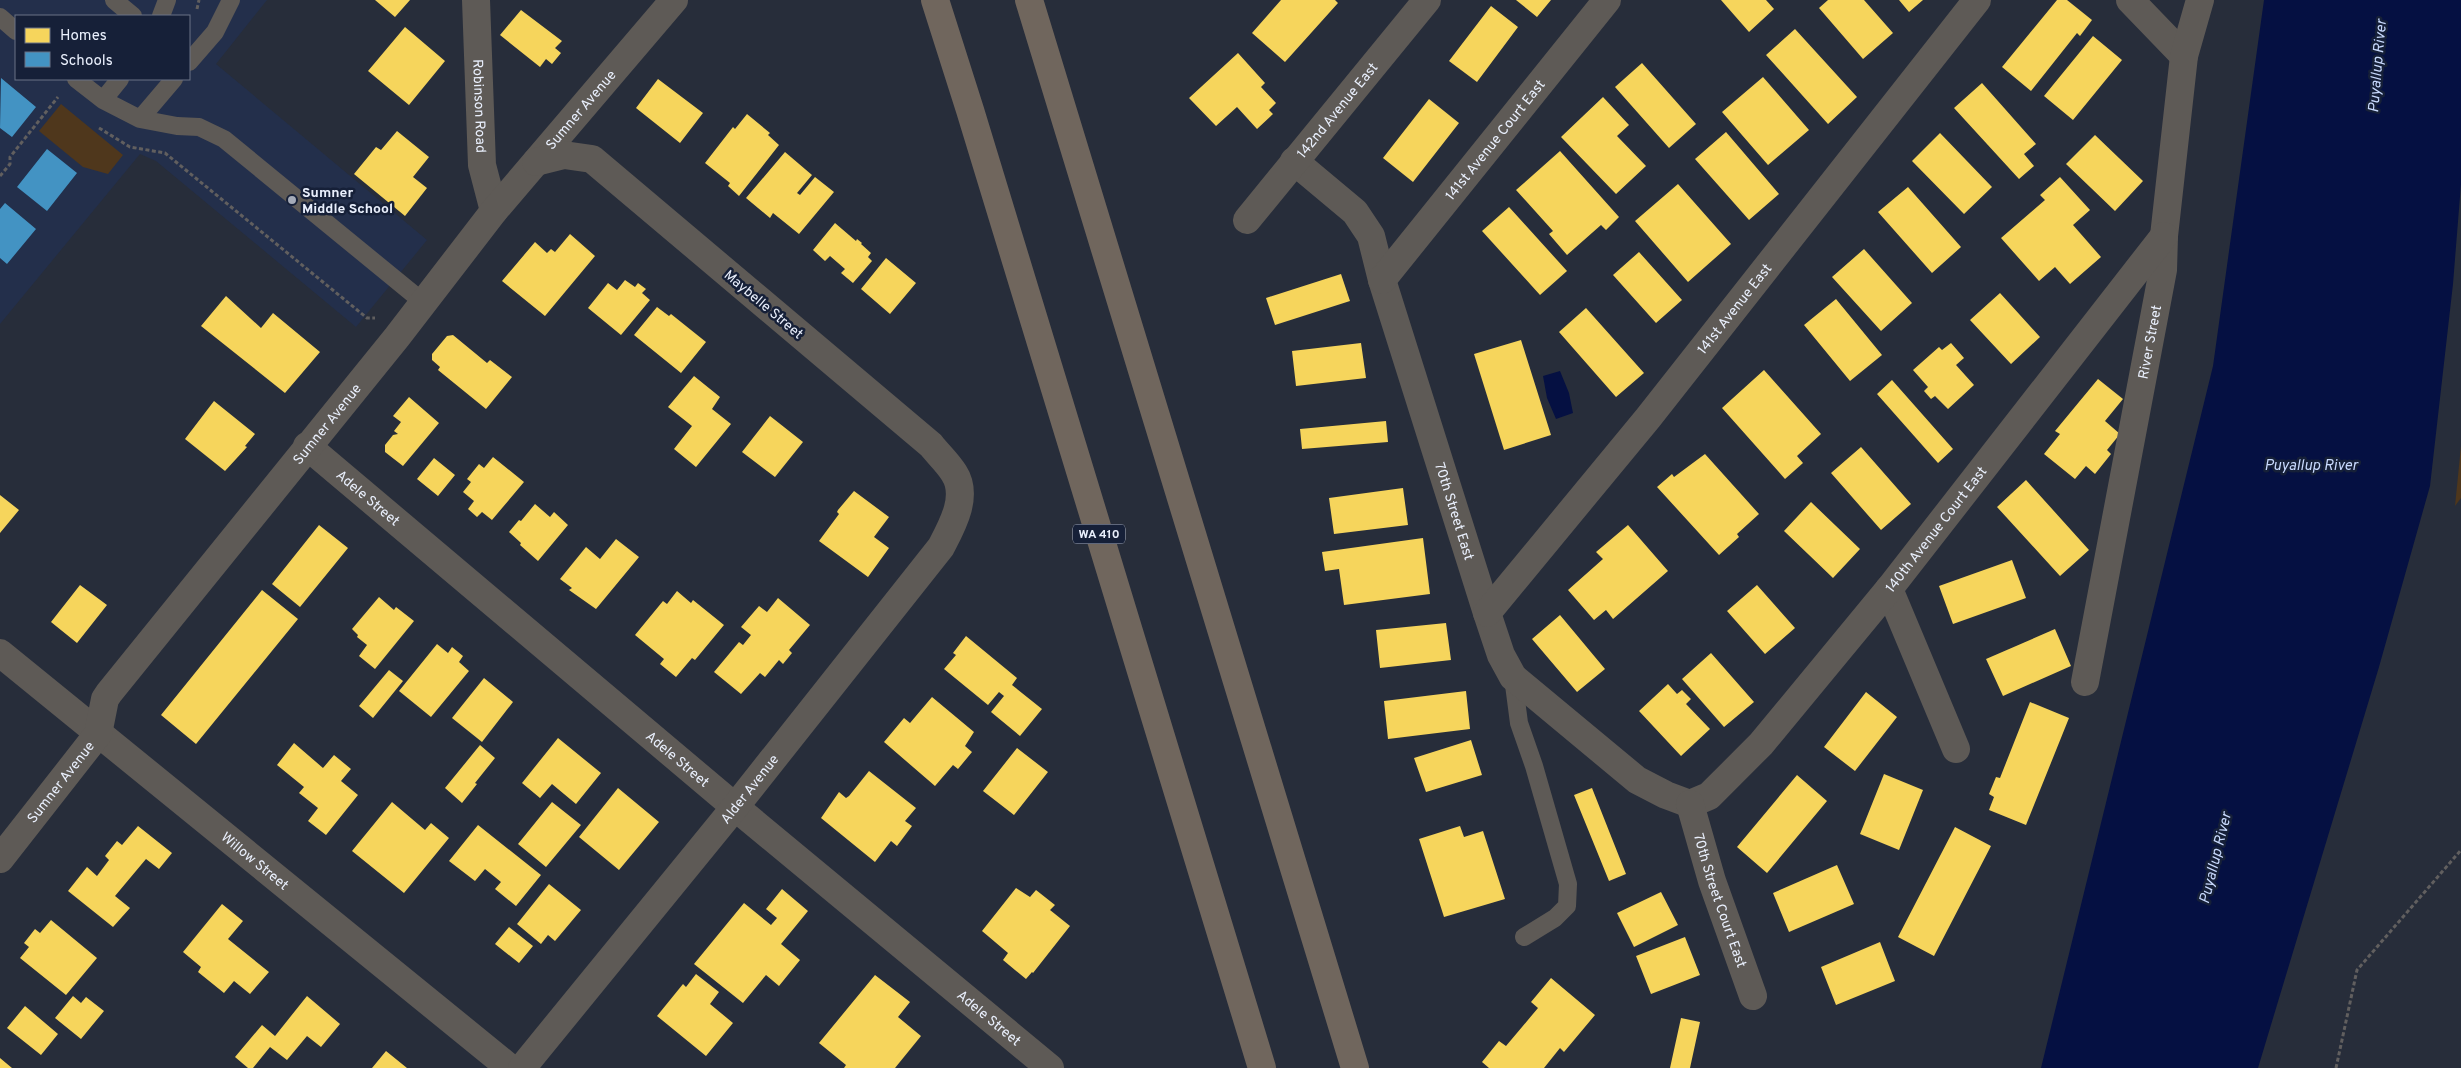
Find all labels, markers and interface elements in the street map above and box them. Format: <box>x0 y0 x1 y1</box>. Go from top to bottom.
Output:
legend <box>15 15 190 80</box>
water label: Puyallup River <box>2365 17 2392 114</box>
text: Homes <box>60 27 107 46</box>
text: Schools <box>60 52 113 71</box>
street label: Robinson Road <box>468 59 489 153</box>
street label: 142nd Avenue East <box>1294 60 1382 162</box>
street label: Sumner Avenue <box>543 67 620 154</box>
street label: 141st Avenue Court East <box>1442 77 1549 204</box>
place label: Sumner Middle School <box>302 185 393 218</box>
marker: Sumner Middle School <box>286 194 298 206</box>
street label: 141st Avenue East <box>1694 261 1776 358</box>
street label: Maybelle Street <box>720 267 806 343</box>
street label: River Street <box>2136 304 2166 381</box>
street label: Sumner Avenue <box>290 381 366 469</box>
water label: Puyallup River <box>2264 457 2359 476</box>
street label: 70th Street East <box>1430 461 1477 562</box>
street label: 140th Avenue Court East <box>1882 464 1991 596</box>
street label: Adele Street <box>332 467 402 530</box>
road number: WA 410 <box>1073 524 1125 544</box>
street label: Adele Street <box>642 728 712 791</box>
street label: Sumner Avenue <box>24 739 99 827</box>
street label: Alder Avenue <box>718 752 783 828</box>
water label: Puyallup River <box>2196 809 2237 906</box>
street label: Willow Street <box>217 829 292 894</box>
street label: 70th Street Court East <box>1689 832 1749 970</box>
street label: Adele Street <box>953 987 1024 1050</box>

